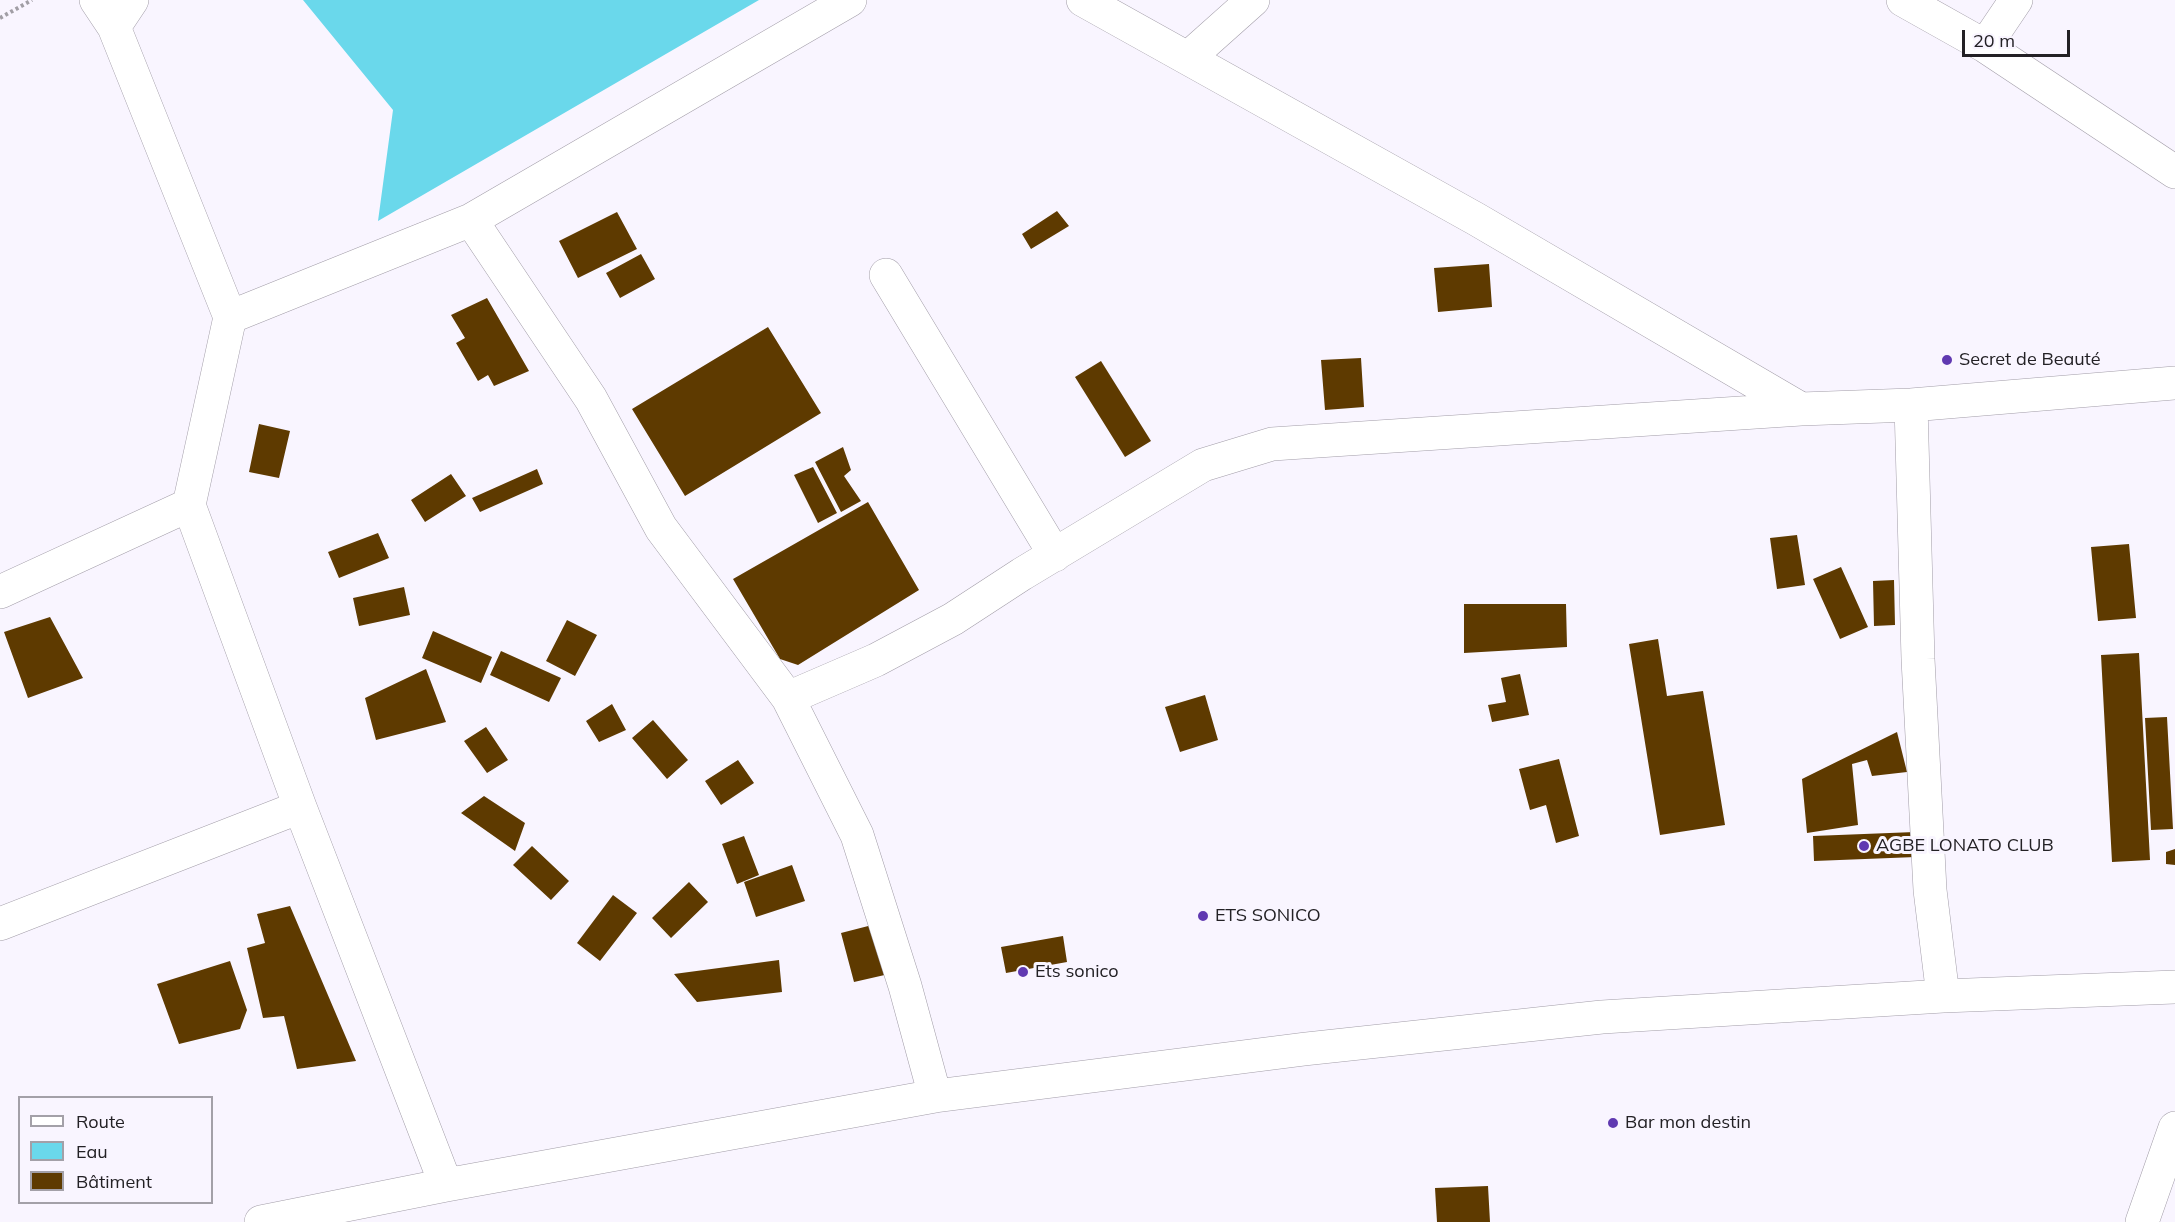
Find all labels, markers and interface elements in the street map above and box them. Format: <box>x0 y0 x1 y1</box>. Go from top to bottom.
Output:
scale bar <box>1965 18 2073 56</box>
text: 20 m <box>1973 29 2015 52</box>
place label: Secret de Beauté <box>1959 349 2101 371</box>
marker: Secret de Beauté <box>1940 353 1954 367</box>
place label: AGBE LONATO CLUB <box>1876 835 2054 857</box>
marker: AGBE LONATO CLUB <box>1857 839 1871 853</box>
place label: ETS SONICO <box>1215 905 1321 927</box>
marker: ETS SONICO <box>1196 909 1210 923</box>
place label: Ets sonico <box>1035 961 1118 983</box>
marker: Ets sonico <box>1016 965 1030 979</box>
legend <box>18 1096 213 1204</box>
text: Route <box>76 1110 125 1133</box>
place label: Bar mon destin <box>1625 1112 1751 1134</box>
marker: Bar mon destin <box>1606 1116 1620 1130</box>
text: Eau <box>76 1140 108 1163</box>
text: Bâtiment <box>76 1170 152 1193</box>

